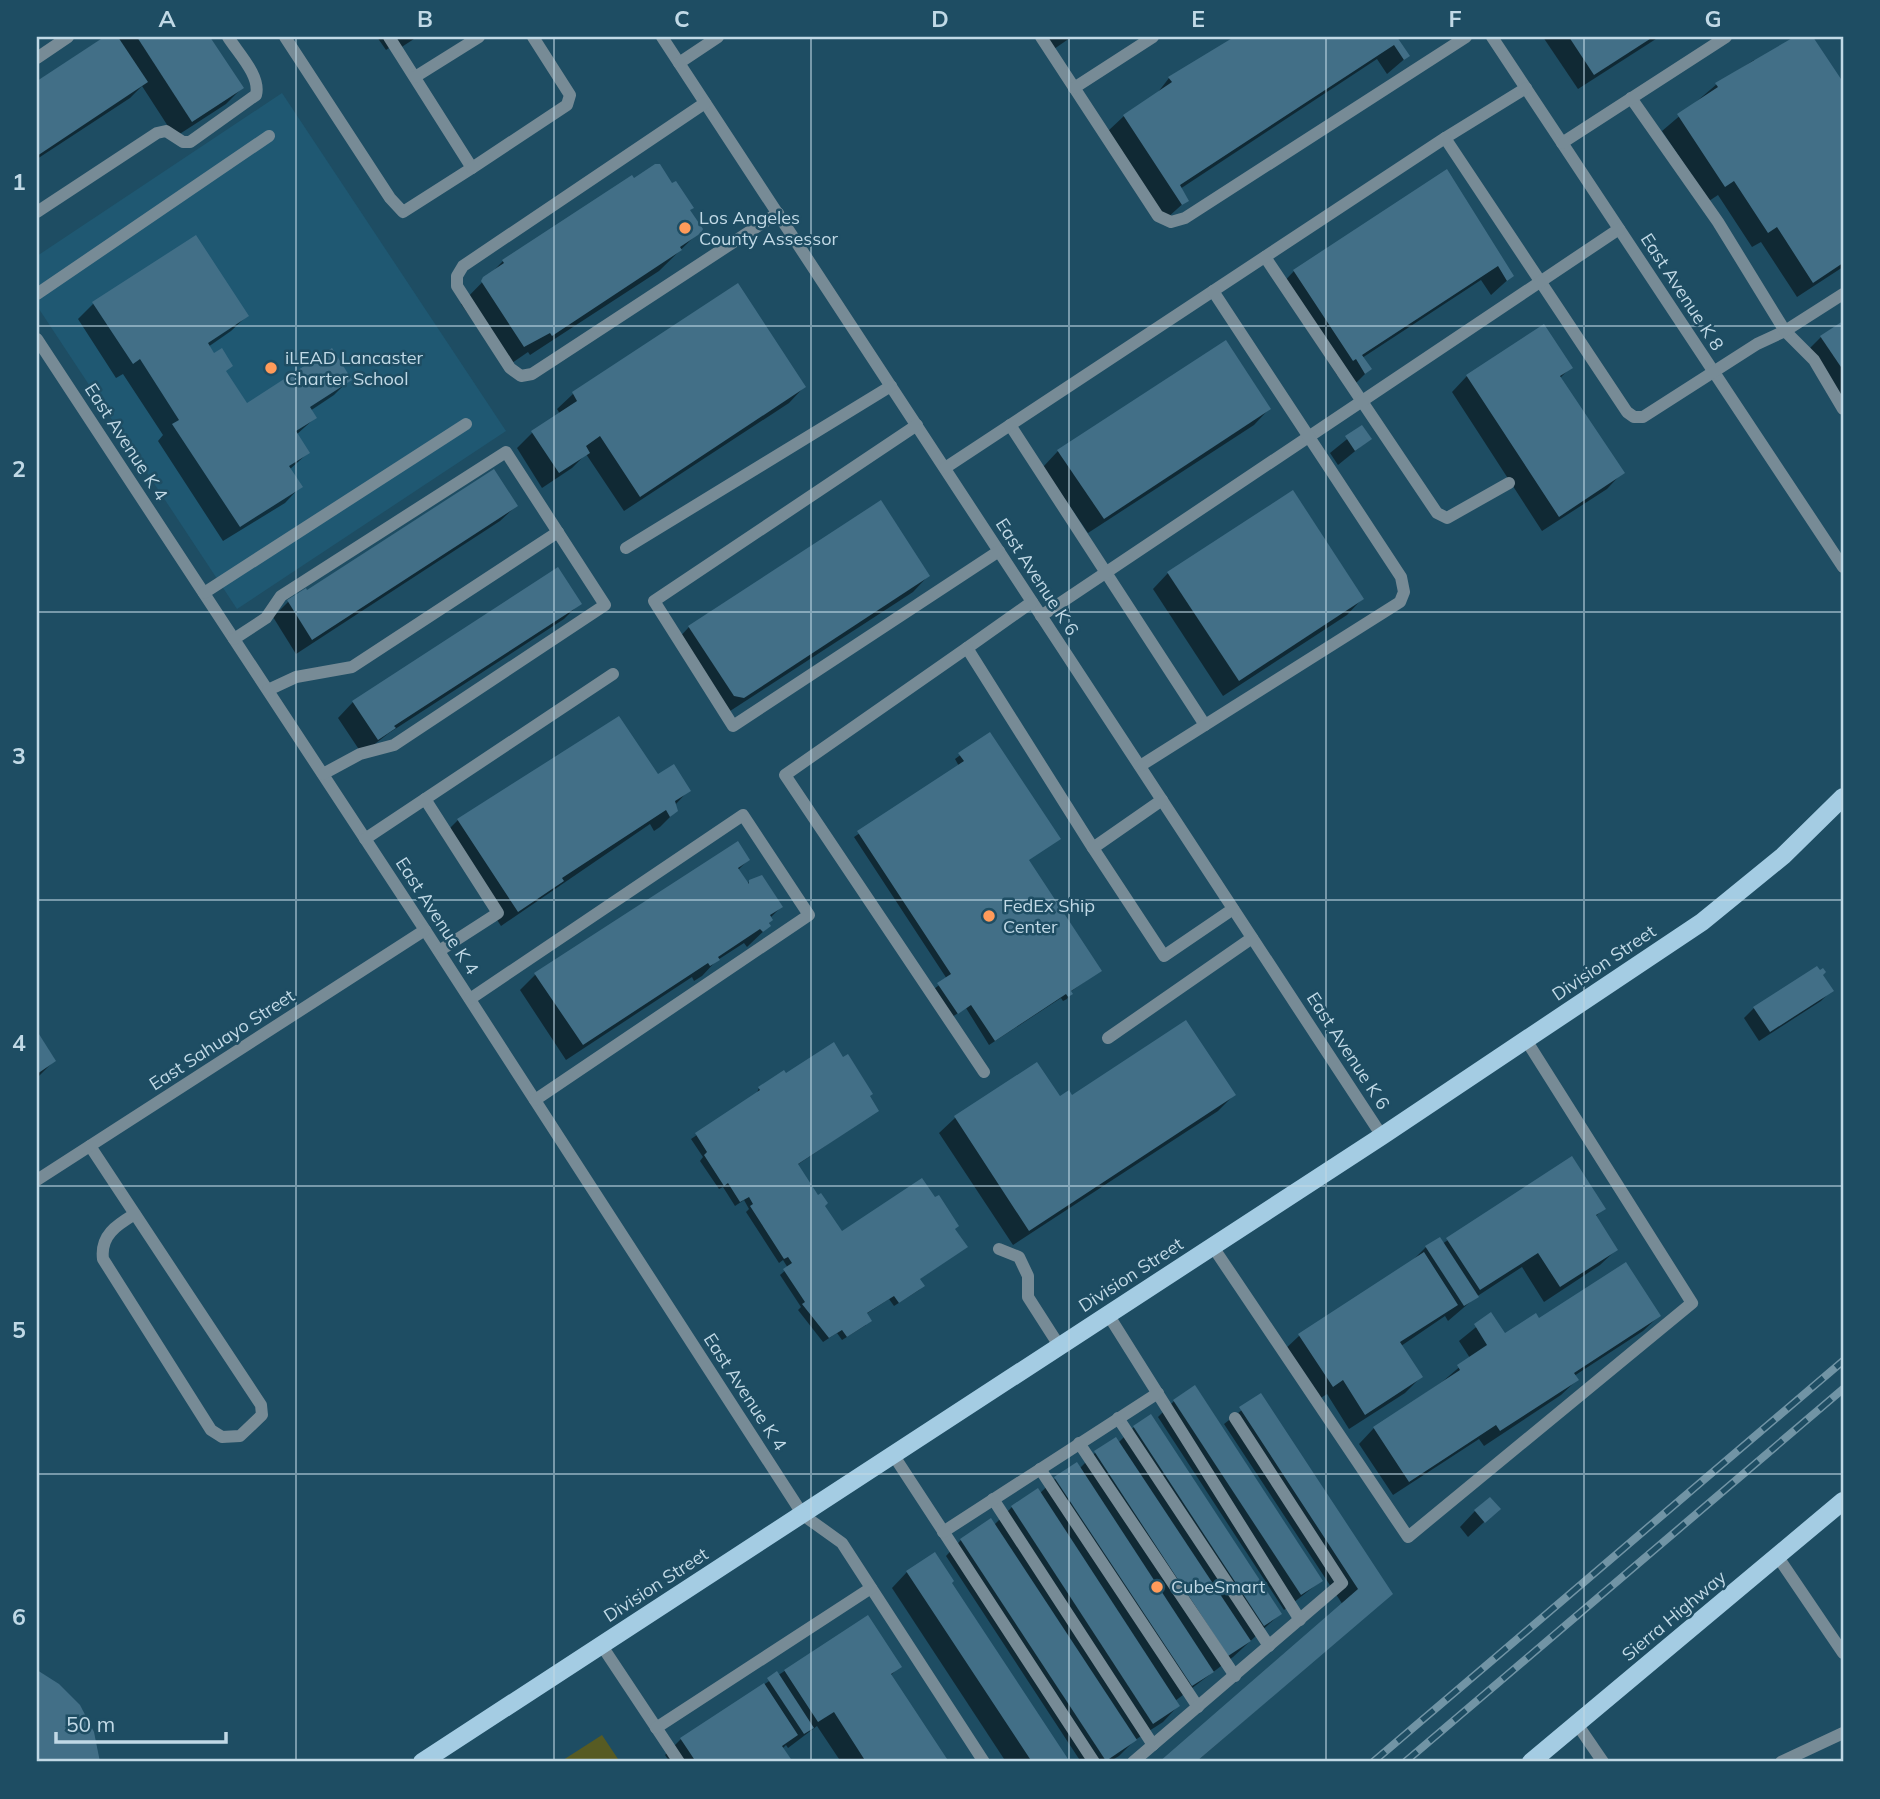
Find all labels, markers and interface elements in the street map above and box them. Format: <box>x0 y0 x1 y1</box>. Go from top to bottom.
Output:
text: A <box>158 4 176 33</box>
text: B <box>417 4 433 33</box>
text: C <box>674 4 690 33</box>
text: D <box>931 4 949 33</box>
text: E <box>1191 4 1205 33</box>
text: F <box>1448 4 1462 33</box>
text: G <box>1704 4 1722 33</box>
text: 1 <box>12 167 26 196</box>
place label: Los Angeles County Assessor <box>699 206 838 250</box>
marker: Los Angeles County Assessor <box>677 220 693 236</box>
street label: East Avenue K 8 <box>1636 229 1729 355</box>
place label: iLEAD Lancaster Charter School <box>285 346 423 390</box>
marker: iLEAD Lancaster Charter School <box>263 360 279 376</box>
street label: East Avenue K 4 <box>80 379 173 505</box>
text: 2 <box>12 454 26 483</box>
street label: East Avenue K 6 <box>991 514 1084 640</box>
text: 3 <box>12 741 26 770</box>
street label: East Avenue K 4 <box>391 853 484 979</box>
place label: FedEx Ship Center <box>1003 894 1095 938</box>
marker: FedEx Ship Center <box>981 908 997 924</box>
street label: Division Street <box>1548 919 1660 1006</box>
street label: East Sahuayo Street <box>145 984 299 1095</box>
street label: East Avenue K 6 <box>1302 988 1395 1114</box>
text: 4 <box>12 1028 26 1057</box>
street label: Division Street <box>1074 1232 1187 1317</box>
text: 5 <box>12 1315 26 1344</box>
street label: East Avenue K 4 <box>699 1329 792 1455</box>
street label: Division Street <box>599 1542 712 1627</box>
street label: Sierra Highway <box>1617 1565 1731 1666</box>
place label: CubeSmart <box>1171 1575 1265 1598</box>
marker: CubeSmart <box>1149 1579 1165 1595</box>
text: 6 <box>12 1602 26 1631</box>
scale bar <box>56 1701 226 1745</box>
text: 50 m <box>66 1711 115 1737</box>

